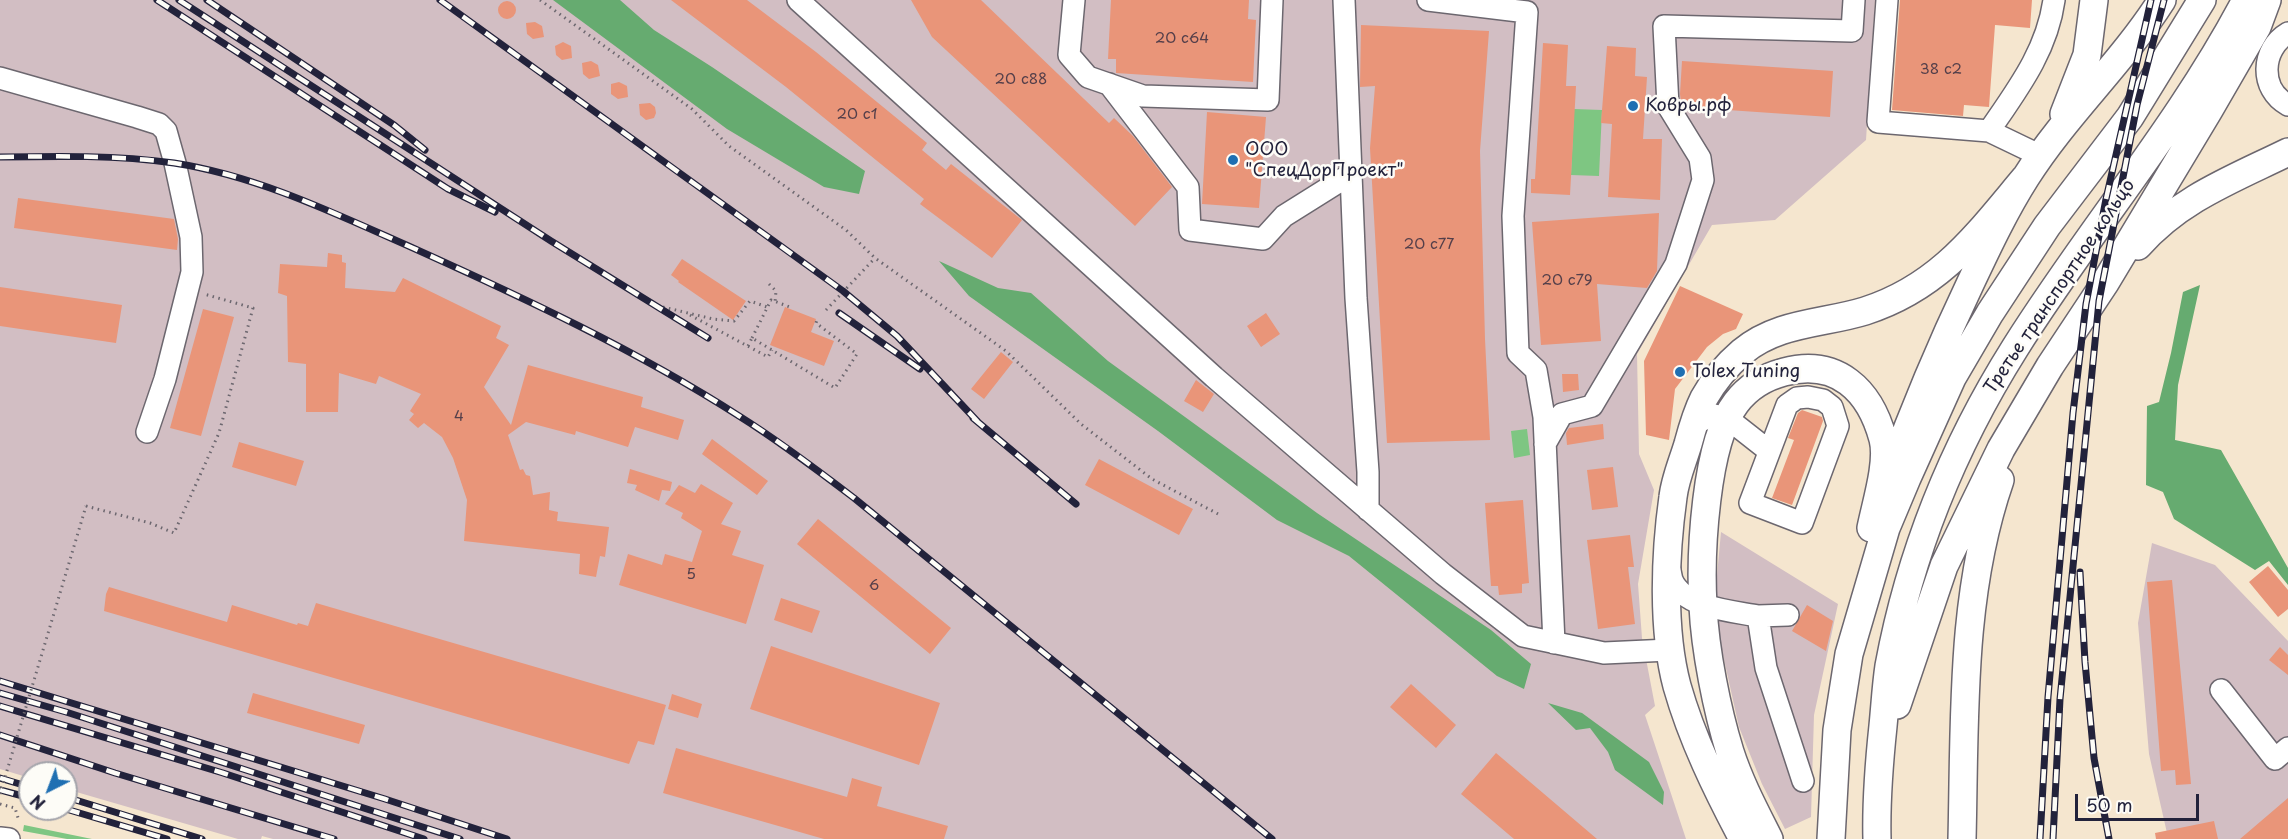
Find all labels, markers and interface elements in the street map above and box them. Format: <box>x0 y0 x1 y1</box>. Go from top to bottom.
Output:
house number: 20 с64 <box>1155 30 1209 48</box>
house number: 38 с2 <box>1920 61 1962 79</box>
house number: 20 с88 <box>995 71 1047 89</box>
place label: Ковры.рф <box>1645 95 1732 117</box>
marker: Ковры.рф <box>1626 99 1640 113</box>
house number: 20 с1 <box>837 106 877 124</box>
place label: ООО "СпецДорПроект" <box>1245 139 1404 182</box>
marker: ООО "СпецДорПроект" <box>1226 153 1240 167</box>
street label: Третье транспортное кольцо <box>1980 176 2140 398</box>
house number: 20 с77 <box>1404 236 1454 254</box>
house number: 20 с79 <box>1542 272 1592 290</box>
place label: Tolex Tuning <box>1692 361 1800 383</box>
marker: Tolex Tuning <box>1673 365 1687 379</box>
house number: 4 <box>454 408 464 426</box>
house number: 5 <box>686 566 696 584</box>
house number: 6 <box>869 577 879 595</box>
north arrow <box>18 761 78 821</box>
scale bar <box>2078 782 2202 820</box>
text: N <box>25 790 50 816</box>
text: 50 m <box>2086 791 2133 818</box>

